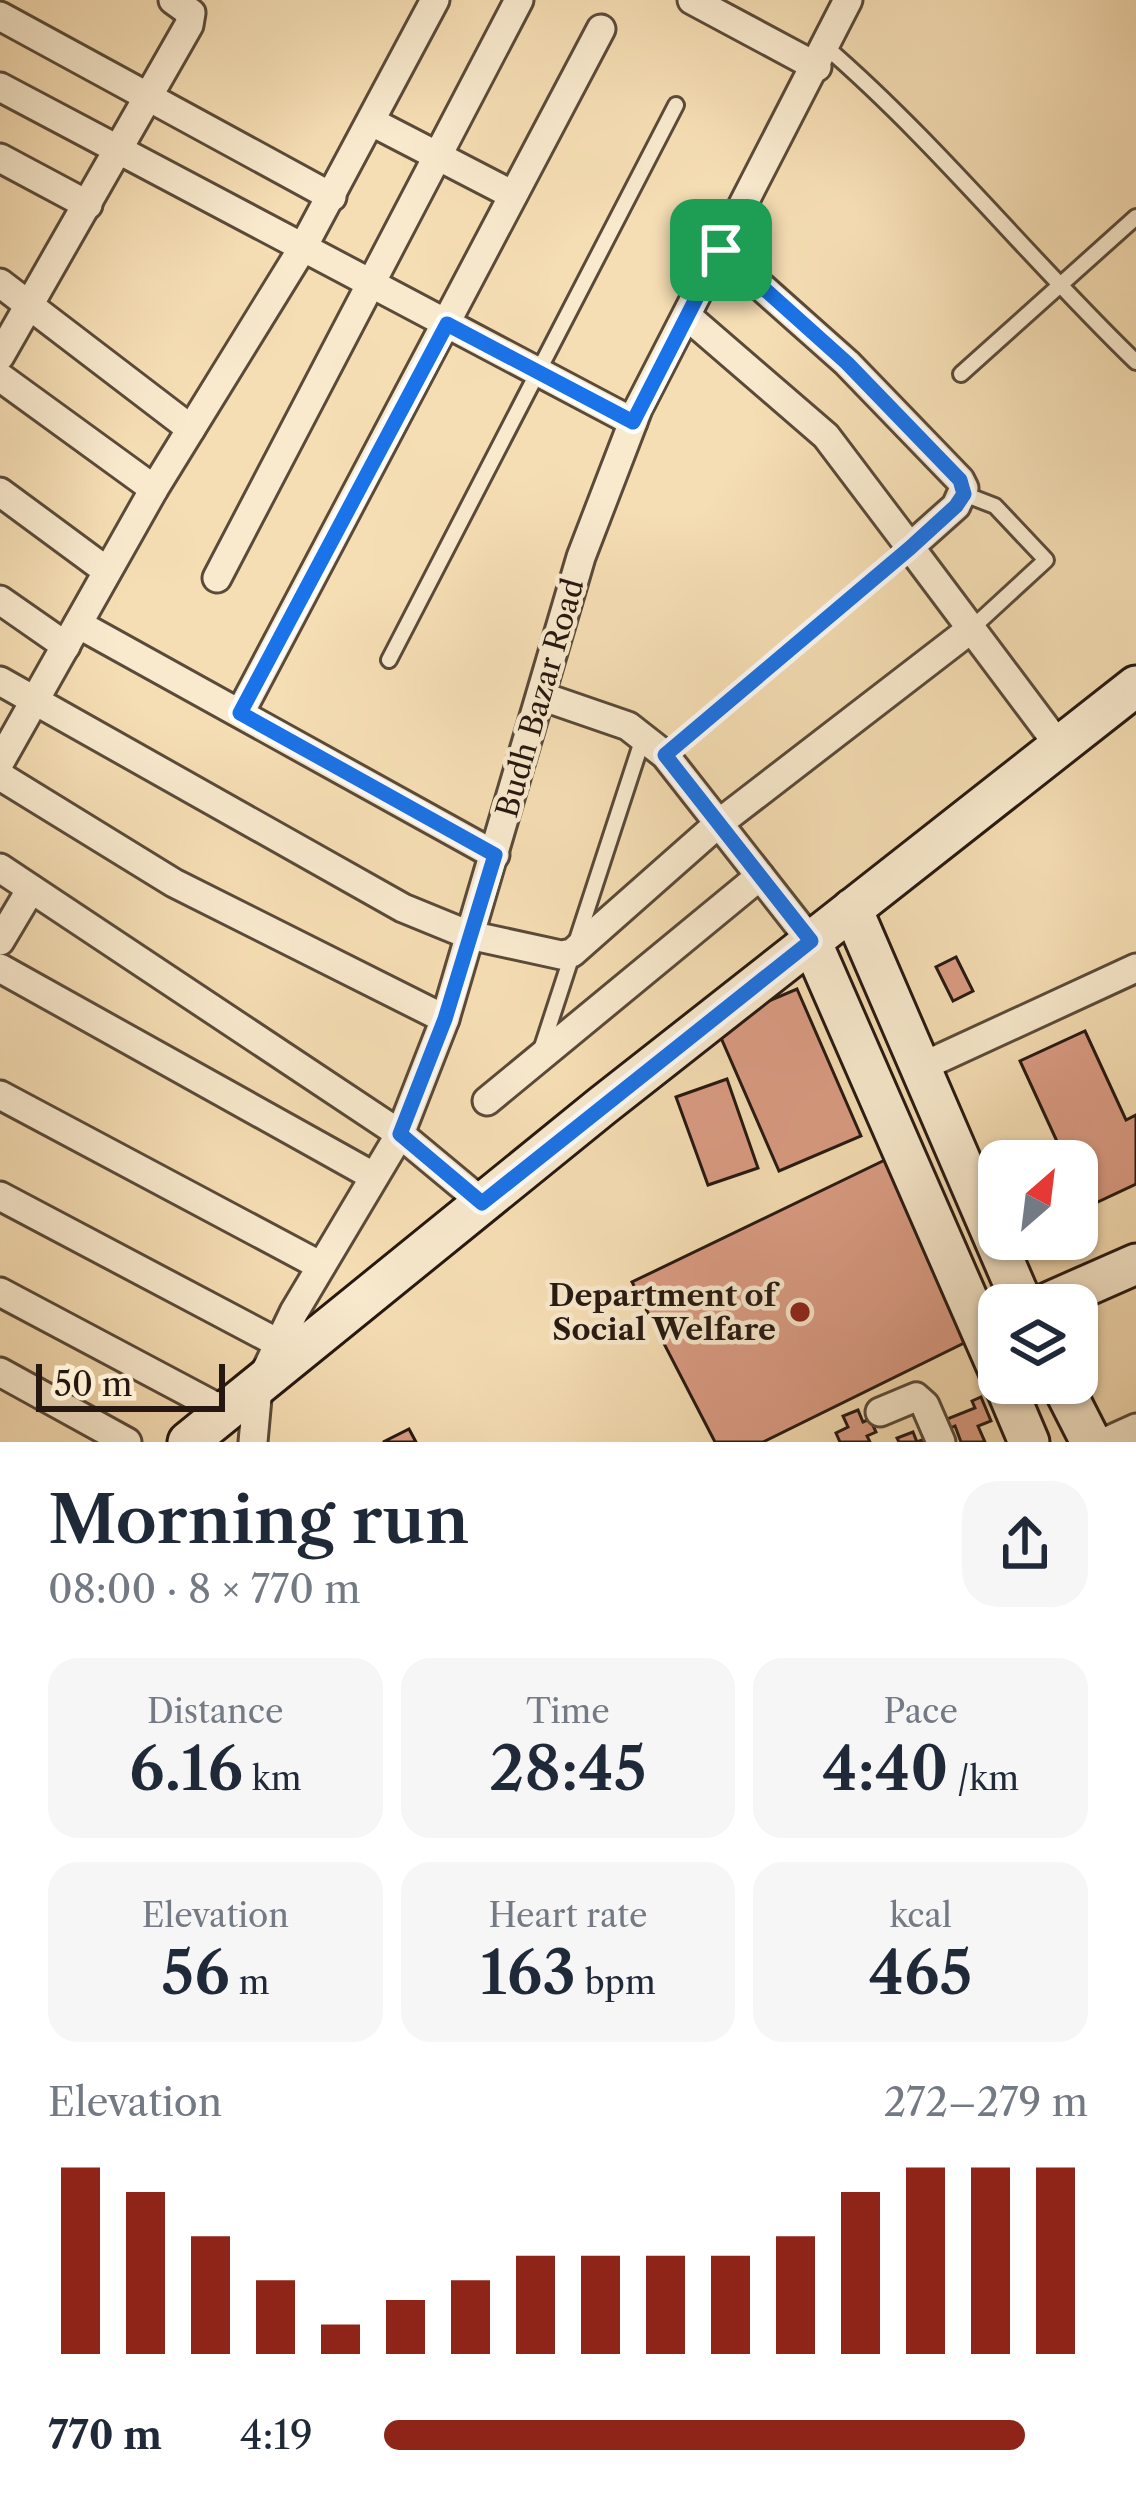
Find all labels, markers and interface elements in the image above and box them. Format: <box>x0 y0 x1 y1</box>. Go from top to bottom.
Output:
pin <box>670 199 772 301</box>
icon: arrive <box>688 217 754 283</box>
street label: Budh Bazar Road <box>488 574 592 822</box>
north arrow <box>978 1140 1098 1260</box>
map controls <box>978 1140 1098 1404</box>
place label: Department of Social Welfare <box>548 1277 780 1348</box>
button: layers <box>978 1284 1098 1404</box>
marker: Department of Social Welfare <box>787 1299 813 1325</box>
scale bar <box>36 1358 225 1411</box>
text: 50 m <box>54 1364 132 1405</box>
text: Morning run <box>48 1479 469 1560</box>
button: share <box>962 1481 1088 1607</box>
text: 08:00 · 8 × 770 m <box>48 1565 361 1613</box>
text: Distance <box>147 1691 284 1732</box>
text: Time <box>526 1691 610 1732</box>
text: Pace <box>883 1691 958 1732</box>
text: 6.16 <box>129 1732 243 1806</box>
text: 28:45 <box>489 1732 647 1806</box>
text: 4:40 <box>822 1732 948 1806</box>
text: km <box>243 1758 302 1799</box>
text: /km <box>948 1758 1019 1799</box>
text: Elevation <box>142 1895 289 1936</box>
text: Heart rate <box>488 1895 648 1936</box>
text: kcal <box>889 1895 952 1936</box>
text: 56 <box>161 1936 230 2010</box>
text: 163 <box>480 1936 576 2010</box>
text: 465 <box>869 1936 973 2010</box>
text: m <box>230 1962 269 2003</box>
text: bpm <box>576 1962 656 2003</box>
text: Elevation <box>48 2078 222 2126</box>
text: 272–279 m <box>884 2078 1088 2126</box>
text: 770 m <box>48 2411 162 2459</box>
text: 4:19 <box>240 2411 313 2459</box>

